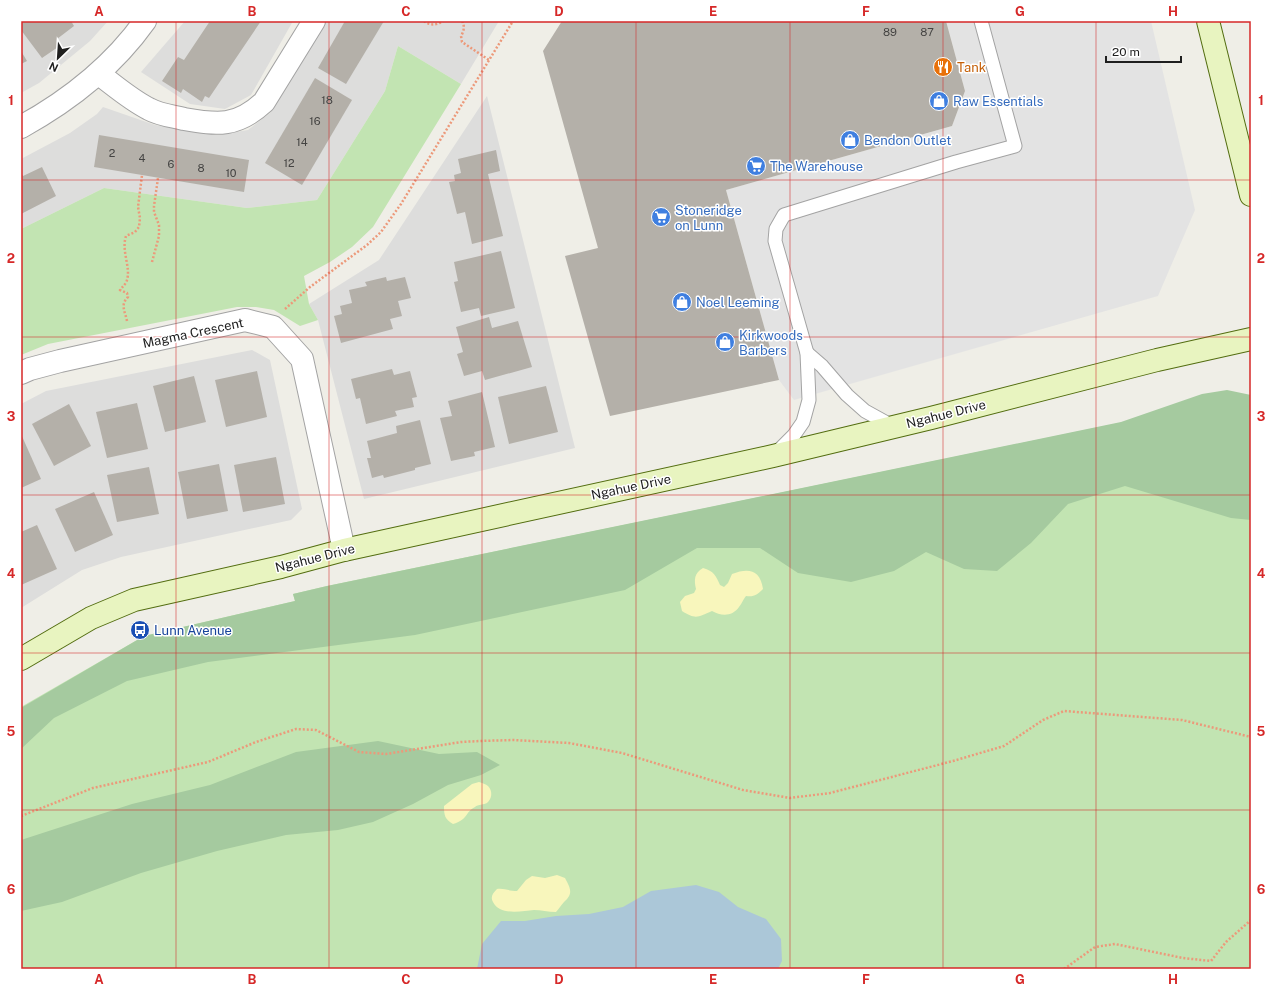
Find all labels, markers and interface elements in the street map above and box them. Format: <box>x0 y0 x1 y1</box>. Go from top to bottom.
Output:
text: A <box>94 4 104 19</box>
text: B <box>248 4 257 19</box>
text: C <box>401 4 411 19</box>
text: D <box>554 4 564 19</box>
text: E <box>709 4 717 19</box>
text: F <box>862 4 870 19</box>
text: G <box>1015 4 1025 19</box>
text: H <box>1168 4 1178 19</box>
house number: 89 <box>883 26 897 38</box>
house number: 87 <box>920 26 934 38</box>
north arrow <box>38 38 78 78</box>
scale bar <box>1106 38 1181 64</box>
text: 20 m <box>1112 45 1140 59</box>
restaurant icon: Tank <box>932 56 954 78</box>
text: N <box>47 60 60 74</box>
place label: Tank <box>957 60 986 75</box>
shop icon: Raw Essentials <box>928 90 950 112</box>
text: 1 <box>8 93 14 108</box>
text: 1 <box>1258 93 1264 108</box>
house number: 18 <box>321 94 333 106</box>
place label: Raw Essentials <box>953 94 1043 109</box>
house number: 16 <box>309 115 321 127</box>
shop icon: Bendon Outlet <box>839 129 861 151</box>
place label: Bendon Outlet <box>864 133 951 148</box>
house number: 14 <box>296 136 308 148</box>
house number: 2 <box>109 147 116 159</box>
house number: 4 <box>139 152 146 164</box>
supermarket icon: The Warehouse <box>745 155 767 177</box>
house number: 12 <box>283 157 295 169</box>
house number: 6 <box>168 158 175 170</box>
place label: The Warehouse <box>770 159 863 174</box>
house number: 8 <box>197 162 205 174</box>
house number: 10 <box>225 167 237 179</box>
place label: Stoneridge on Lunn <box>675 203 742 233</box>
supermarket icon: Stoneridge on Lunn <box>650 206 672 228</box>
text: 2 <box>7 251 15 266</box>
text: 2 <box>1257 251 1265 266</box>
shop icon: Noel Leeming <box>671 291 693 313</box>
place label: Noel Leeming <box>696 295 780 310</box>
street label: Magma Crescent <box>141 315 245 351</box>
place label: Kirkwoods Barbers <box>739 328 803 358</box>
shop icon: Kirkwoods Barbers <box>714 331 736 353</box>
street label: Ngahue Drive <box>905 397 987 431</box>
text: 3 <box>7 409 16 424</box>
text: 3 <box>1257 409 1266 424</box>
street label: Ngahue Drive <box>590 471 672 503</box>
street label: Ngahue Drive <box>274 541 356 575</box>
text: 4 <box>7 566 16 581</box>
text: 4 <box>1257 566 1266 581</box>
bus stop icon: Lunn Avenue <box>129 619 151 641</box>
place label: Lunn Avenue <box>154 623 232 638</box>
text: 5 <box>7 724 16 739</box>
text: 5 <box>1257 724 1266 739</box>
text: 6 <box>7 882 16 897</box>
text: 6 <box>1257 882 1266 897</box>
text: A <box>94 972 104 987</box>
text: B <box>248 972 257 987</box>
text: C <box>401 972 411 987</box>
text: D <box>554 972 564 987</box>
text: E <box>709 972 717 987</box>
text: F <box>862 972 870 987</box>
text: G <box>1015 972 1025 987</box>
text: H <box>1168 972 1178 987</box>

